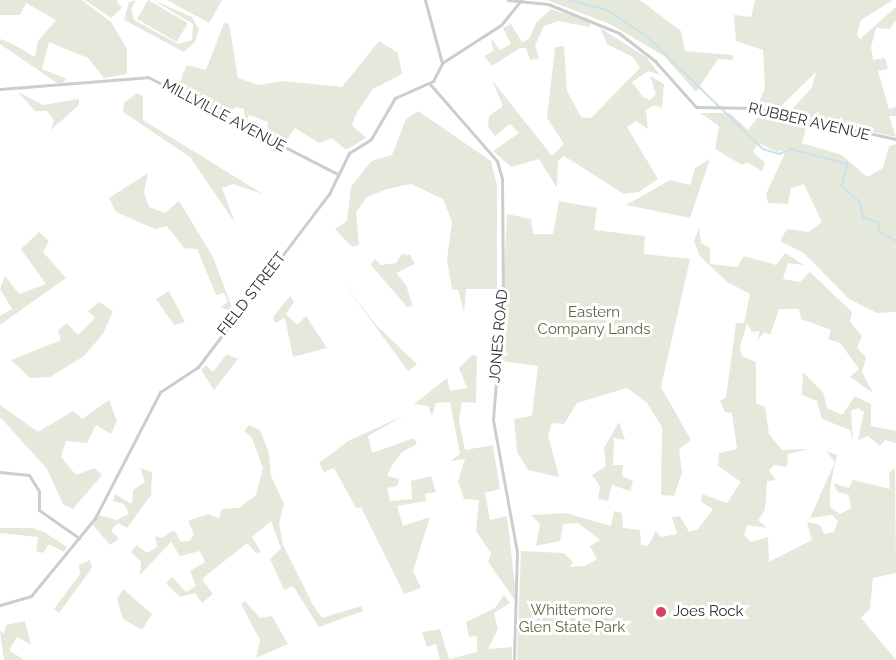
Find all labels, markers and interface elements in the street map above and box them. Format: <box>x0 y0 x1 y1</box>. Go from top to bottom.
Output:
street label: MILLVILLE AVENUE <box>159 76 289 156</box>
street label: RUBBER AVENUE <box>746 99 872 145</box>
street label: FIELD STREET <box>214 249 290 339</box>
street label: JONES ROAD <box>486 289 512 383</box>
park label: Eastern Company Lands <box>537 303 651 338</box>
park label: Whittemore Glen State Park <box>519 601 625 636</box>
place label: Joes Rock <box>673 603 744 621</box>
marker: Joes Rock <box>654 605 668 619</box>

